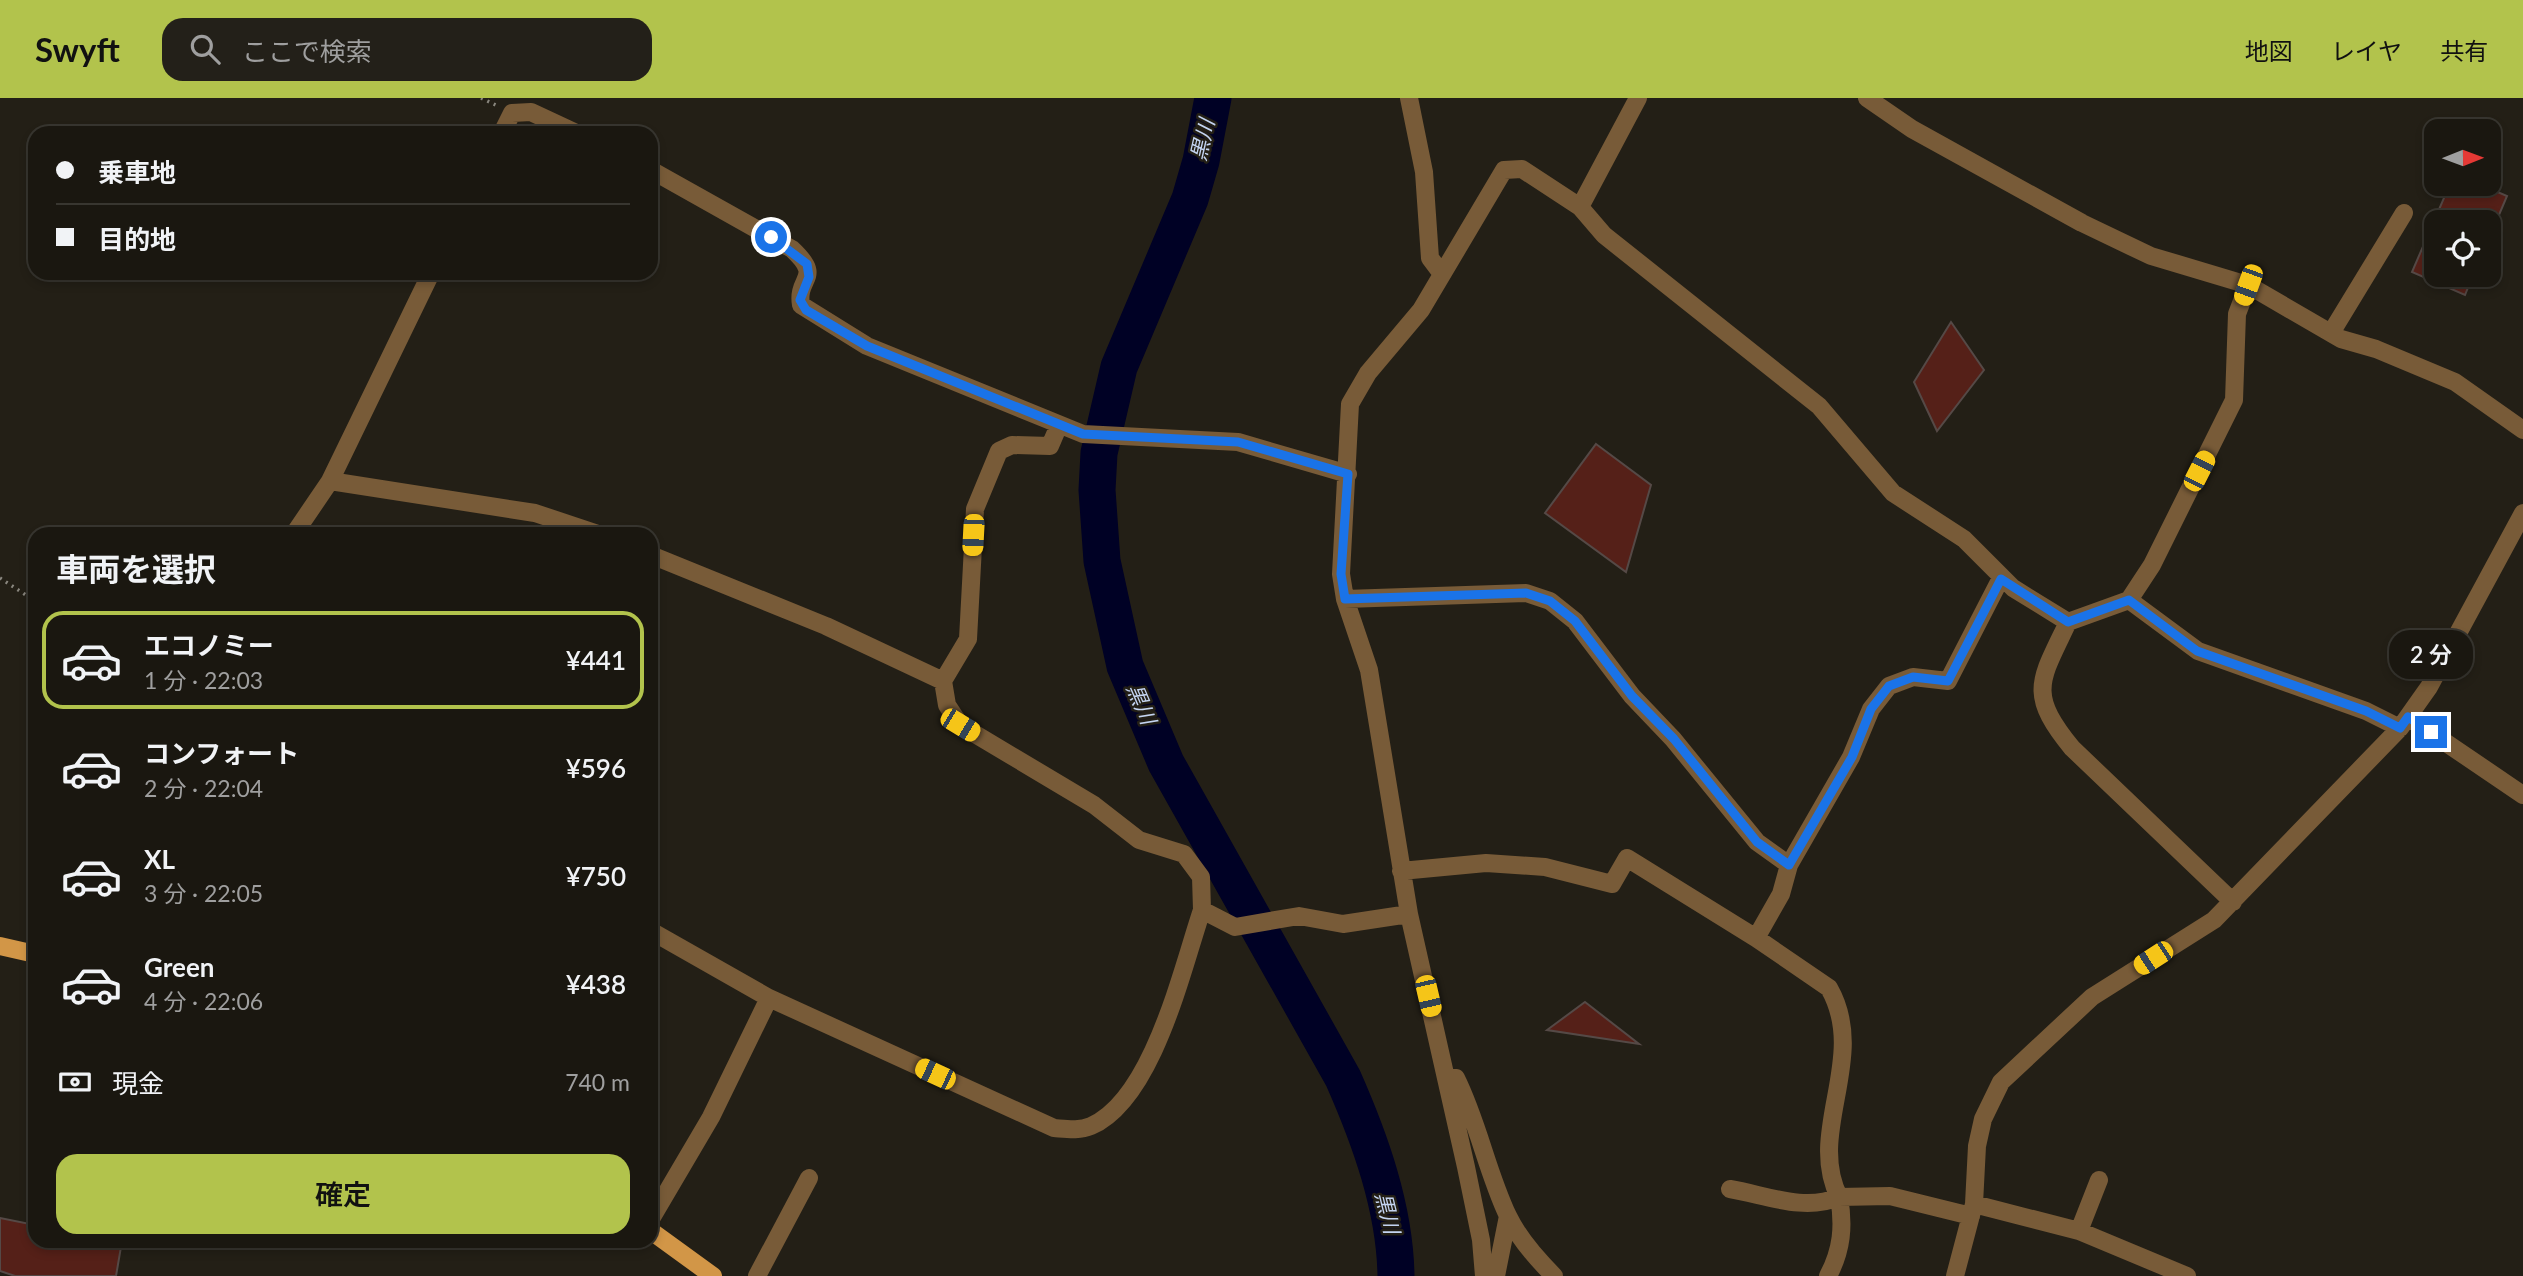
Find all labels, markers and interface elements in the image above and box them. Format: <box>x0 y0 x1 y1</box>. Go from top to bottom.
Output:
search box <box>162 18 652 81</box>
text: Swyft <box>35 29 120 69</box>
icon: search <box>186 30 224 68</box>
text: ここで検索 <box>242 35 372 67</box>
text: 地図 <box>2245 36 2293 65</box>
text: レイヤ <box>2331 36 2402 65</box>
text: 共有 <box>2440 36 2488 65</box>
water label: 黒川 <box>1185 114 1219 163</box>
north arrow <box>2424 119 2501 196</box>
map controls <box>2424 119 2501 287</box>
text: 乗車地 <box>98 156 176 188</box>
button: locate <box>2424 210 2501 287</box>
route start <box>755 221 787 253</box>
text: 目的地 <box>98 223 176 255</box>
car <box>2231 262 2266 308</box>
car <box>2181 448 2218 494</box>
car <box>962 513 985 557</box>
text: 車両を選択 <box>56 549 216 588</box>
icon: car <box>60 629 123 692</box>
text: エコノミー <box>144 629 274 661</box>
callout: 2 分 <box>2389 630 2473 680</box>
text: 2 分 <box>2410 640 2452 668</box>
text: ¥441 <box>566 644 626 676</box>
text: 1 分 · 22:03 <box>144 666 263 694</box>
water label: 黒川 <box>1123 679 1163 729</box>
car <box>937 705 984 745</box>
route end <box>2415 716 2447 748</box>
icon: car <box>60 737 123 800</box>
text: コンフォート <box>144 737 299 769</box>
text: ¥596 <box>566 752 626 784</box>
text: 2 分 · 22:04 <box>144 774 263 802</box>
text: XL <box>144 843 175 875</box>
icon: car <box>60 845 123 908</box>
text: ¥750 <box>566 860 626 892</box>
text: 3 分 · 22:05 <box>144 879 263 907</box>
car <box>2130 938 2177 978</box>
text: Green <box>144 951 214 983</box>
icon: car <box>60 953 123 1016</box>
text: ¥438 <box>566 968 626 1000</box>
car <box>1414 973 1443 1019</box>
text: 4 分 · 22:06 <box>144 987 263 1015</box>
car <box>912 1056 959 1092</box>
icon: cash <box>56 1063 94 1101</box>
text: 現金 <box>112 1067 164 1099</box>
text: 740 m <box>565 1068 630 1096</box>
button: 確定 <box>56 1154 630 1234</box>
water label: 黒川 <box>1371 1189 1406 1238</box>

